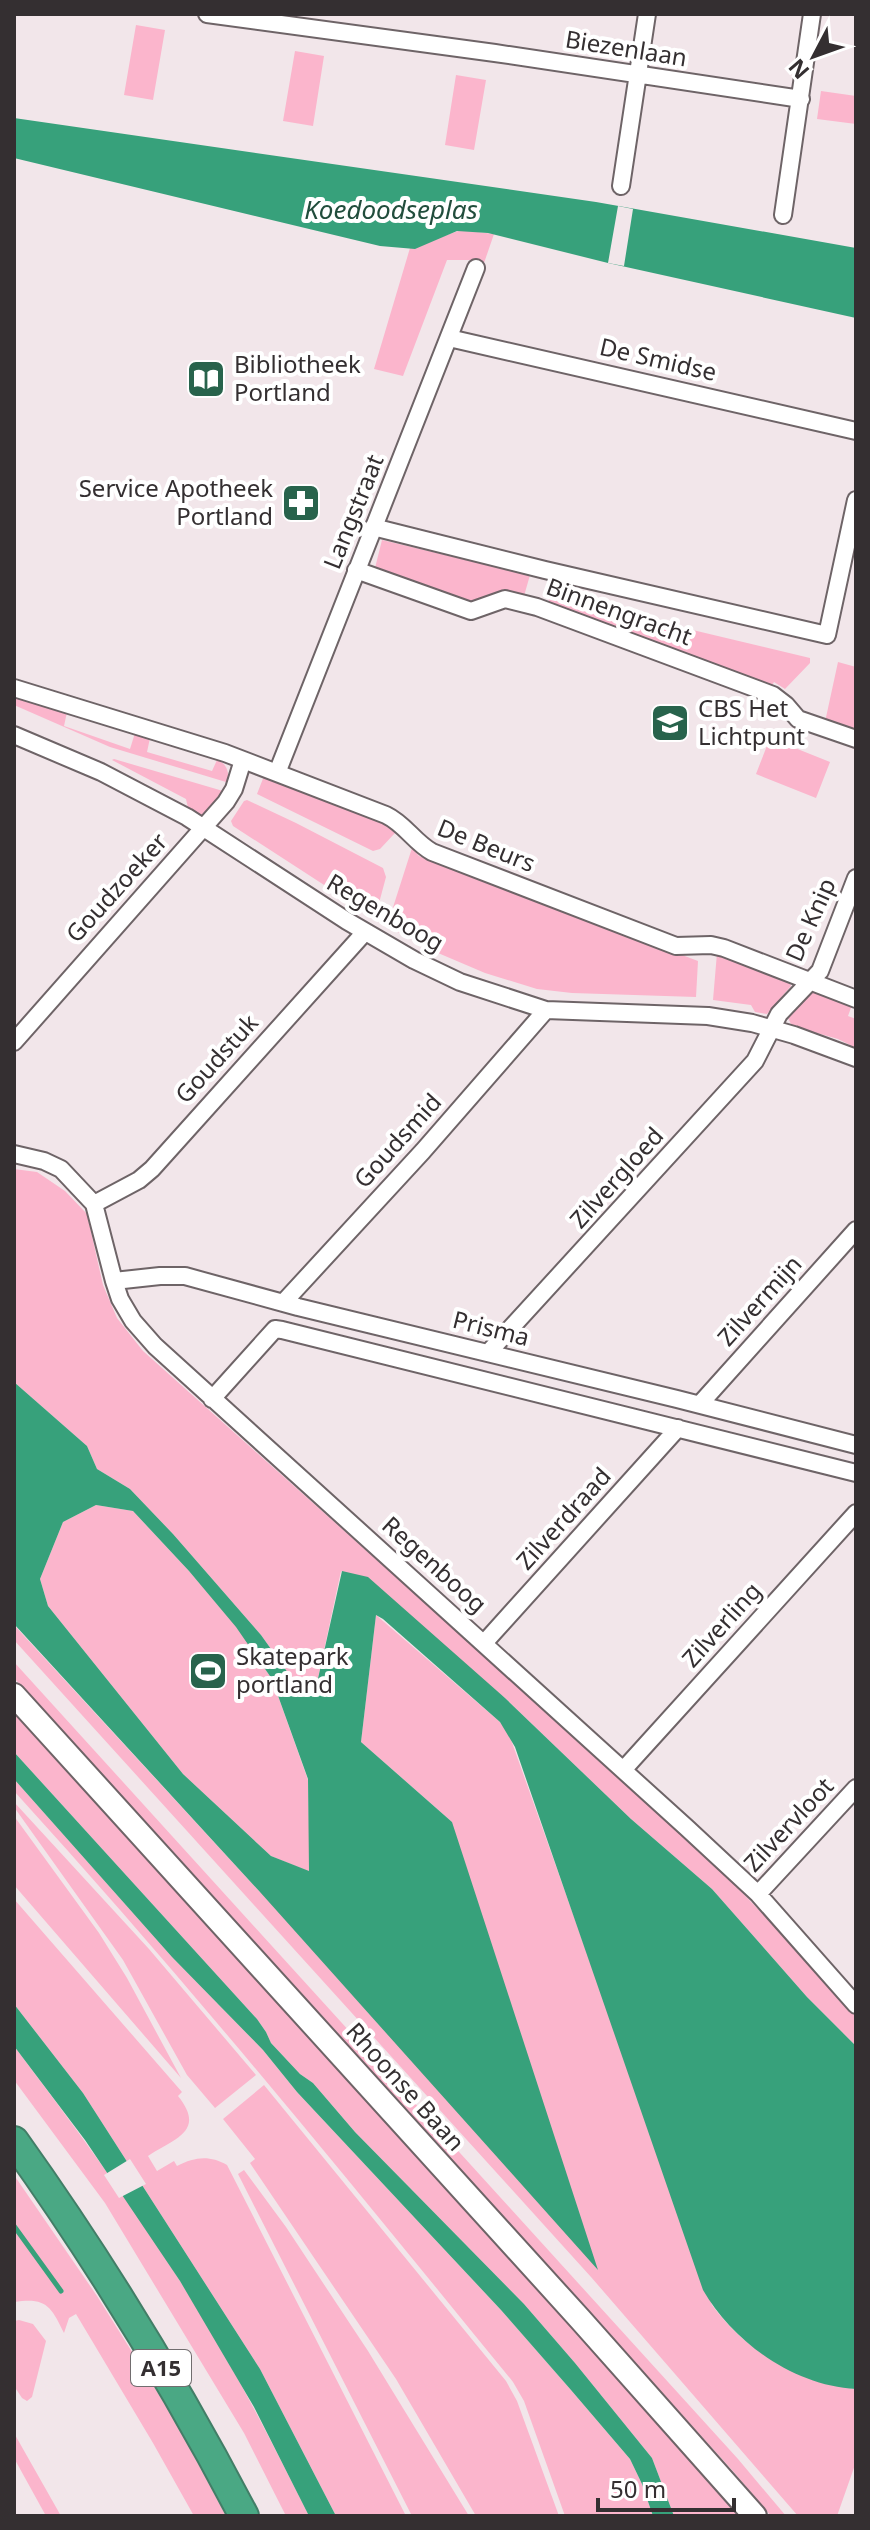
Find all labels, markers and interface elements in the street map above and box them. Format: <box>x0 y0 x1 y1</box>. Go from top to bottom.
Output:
north arrow <box>774 16 854 96</box>
street label: Biezenlaan <box>563 22 689 73</box>
text: N <box>781 53 815 86</box>
water label: Koedoodseplas <box>304 191 478 227</box>
street label: De Smidse <box>597 329 720 388</box>
place label: Bibliotheek Portland <box>234 347 361 408</box>
library icon: Bibliotheek Portland <box>185 358 227 400</box>
street label: Langstraat <box>315 449 391 574</box>
place label: Service Apotheek Portland <box>79 471 273 532</box>
pharmacy icon: Service Apotheek Portland <box>280 482 322 524</box>
street label: Binnengracht <box>542 569 697 652</box>
place label: CBS Het Lichtpunt <box>698 691 805 752</box>
school or university icon: CBS Het Lichtpunt <box>649 702 691 744</box>
street label: De Beurs <box>433 810 540 879</box>
street label: Goudzoeker <box>58 825 174 949</box>
street label: Regenboog <box>321 865 450 959</box>
street label: De Knip <box>777 873 843 966</box>
street label: Goudstuk <box>167 1006 265 1110</box>
street label: Goudsmid <box>346 1086 448 1194</box>
street label: Zilvergloed <box>562 1119 670 1235</box>
street label: Zilvermijn <box>709 1248 808 1352</box>
street label: Prisma <box>450 1302 533 1353</box>
street label: Zilverdraad <box>508 1460 618 1576</box>
street label: Regenboog <box>376 1508 494 1620</box>
street label: Zilverling <box>674 1574 768 1674</box>
place label: Skatepark portland <box>236 1639 349 1700</box>
sports icon: Skatepark portland <box>187 1650 229 1692</box>
street label: Zilvervloot <box>736 1769 840 1878</box>
street label: Rhoonse Baan <box>340 2015 473 2157</box>
road number: A15 <box>131 2350 191 2386</box>
scale bar <box>598 2462 734 2512</box>
text: 50 m <box>610 2472 666 2505</box>

